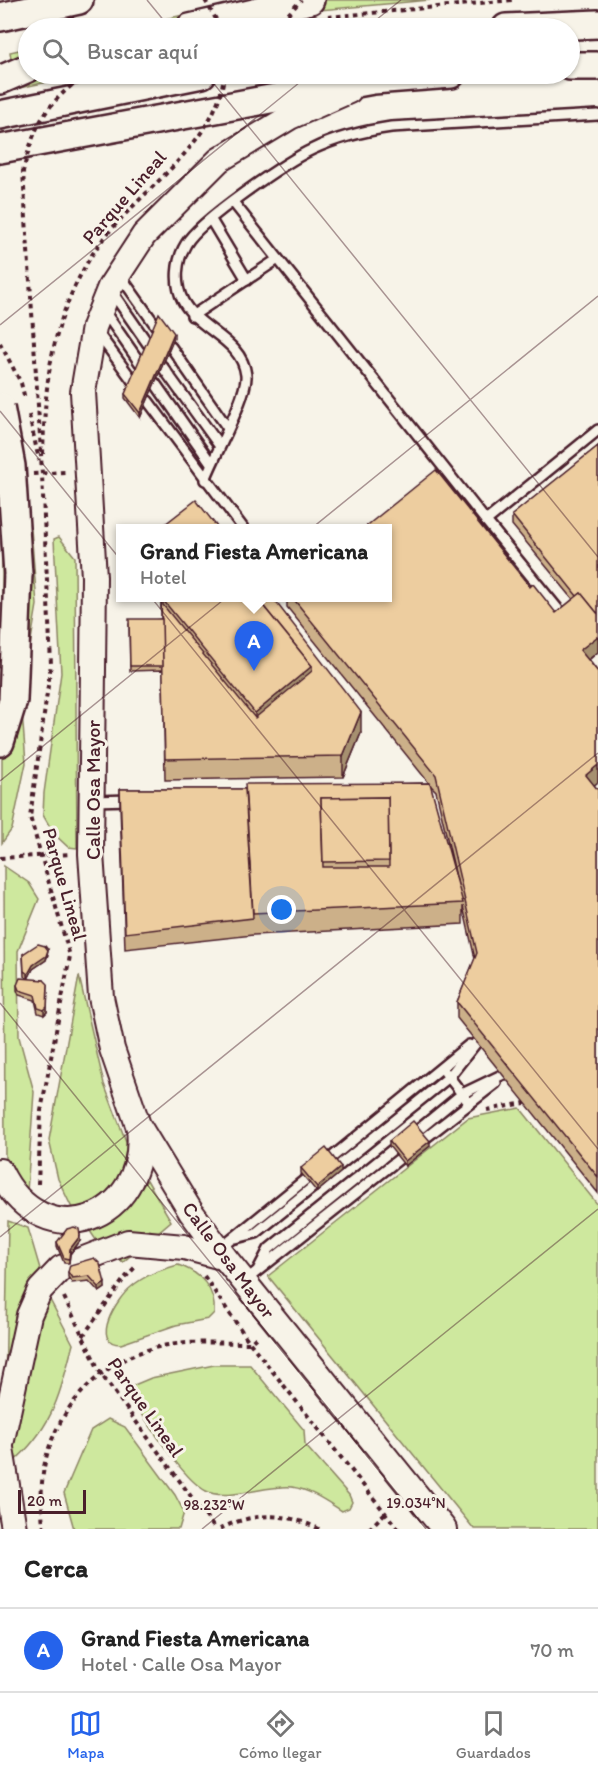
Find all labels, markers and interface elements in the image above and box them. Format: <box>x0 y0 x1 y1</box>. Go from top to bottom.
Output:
search box <box>18 18 580 84</box>
icon: search <box>39 35 72 68</box>
text: Buscar aquí <box>87 38 198 65</box>
street label: Parque Lineal <box>77 145 171 249</box>
popup <box>116 524 392 602</box>
text: Grand Fiesta Americana <box>140 538 368 565</box>
text: Hotel <box>140 565 187 589</box>
pin: A <box>234 622 274 671</box>
street label: Calle Osa Mayor <box>81 720 105 860</box>
street label: Parque Lineal <box>37 825 93 944</box>
your location <box>267 895 296 924</box>
street label: Calle Osa Mayor <box>177 1197 281 1323</box>
street label: Parque Lineal <box>103 1352 189 1462</box>
scale bar <box>18 1487 86 1514</box>
text: 20 m <box>27 1491 62 1510</box>
text: 19.034°N <box>386 1494 446 1512</box>
text: 98.232°W <box>184 1496 245 1514</box>
text: Cerca <box>24 1552 88 1584</box>
text: Grand Fiesta Americana <box>81 1625 309 1652</box>
text: A <box>37 1638 50 1662</box>
text: 70 m <box>530 1638 574 1662</box>
text: Hotel · Calle Osa Mayor <box>81 1652 281 1676</box>
tab: Mapa <box>67 1707 104 1762</box>
tab: Cómo llegar <box>239 1707 322 1762</box>
tab: Guardados <box>456 1707 531 1762</box>

